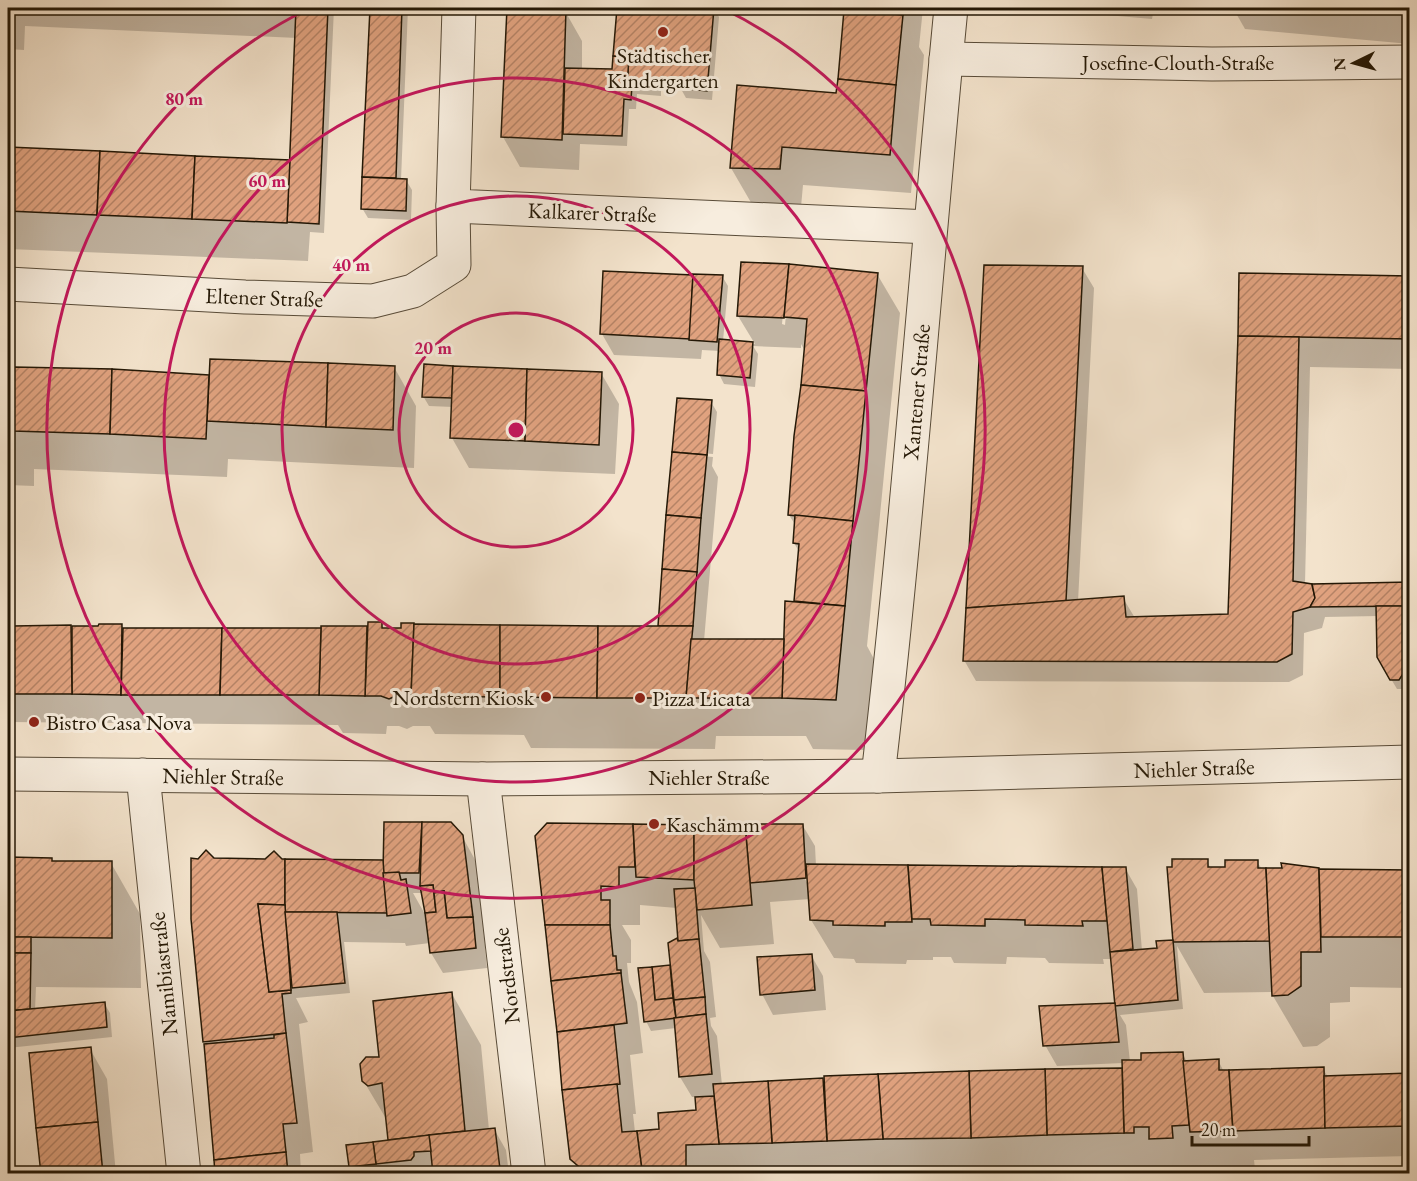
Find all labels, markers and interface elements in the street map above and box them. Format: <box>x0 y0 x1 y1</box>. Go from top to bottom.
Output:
marker: Städtischer Kindergarten <box>656 25 670 39</box>
north arrow <box>1324 33 1384 93</box>
place label: Städtischer Kindergarten <box>607 41 719 95</box>
street label: Josefine-Clouth-Straße <box>1080 48 1275 77</box>
text: N <box>1329 57 1351 72</box>
text: 80 m <box>165 87 203 110</box>
text: 60 m <box>248 169 286 192</box>
street label: Kalkarer Straße <box>527 196 657 229</box>
text: 40 m <box>332 253 370 276</box>
street label: Eltener Straße <box>204 281 324 314</box>
street label: Xantener Straße <box>896 322 937 462</box>
text: 20 m <box>414 336 452 359</box>
centre of rings <box>506 420 526 440</box>
place label: Nordstern Kiosk <box>393 683 535 712</box>
place label: Pizza Licata <box>652 684 751 713</box>
marker: Nordstern Kiosk <box>539 690 553 704</box>
marker: Pizza Licata <box>633 691 647 705</box>
place label: Bistro Casa Nova <box>46 708 192 737</box>
marker: Bistro Casa Nova <box>27 715 41 729</box>
street label: Niehler Straße <box>1133 752 1256 785</box>
street label: Niehler Straße <box>162 761 284 792</box>
street label: Niehler Straße <box>648 763 770 792</box>
place label: Kaschämm <box>666 810 760 839</box>
marker: Kaschämm <box>647 817 661 831</box>
street label: Namibiastraße <box>143 910 184 1037</box>
street label: Nordstraße <box>486 926 527 1026</box>
scale bar <box>1192 1109 1309 1147</box>
text: 20 m <box>1201 1118 1236 1141</box>

